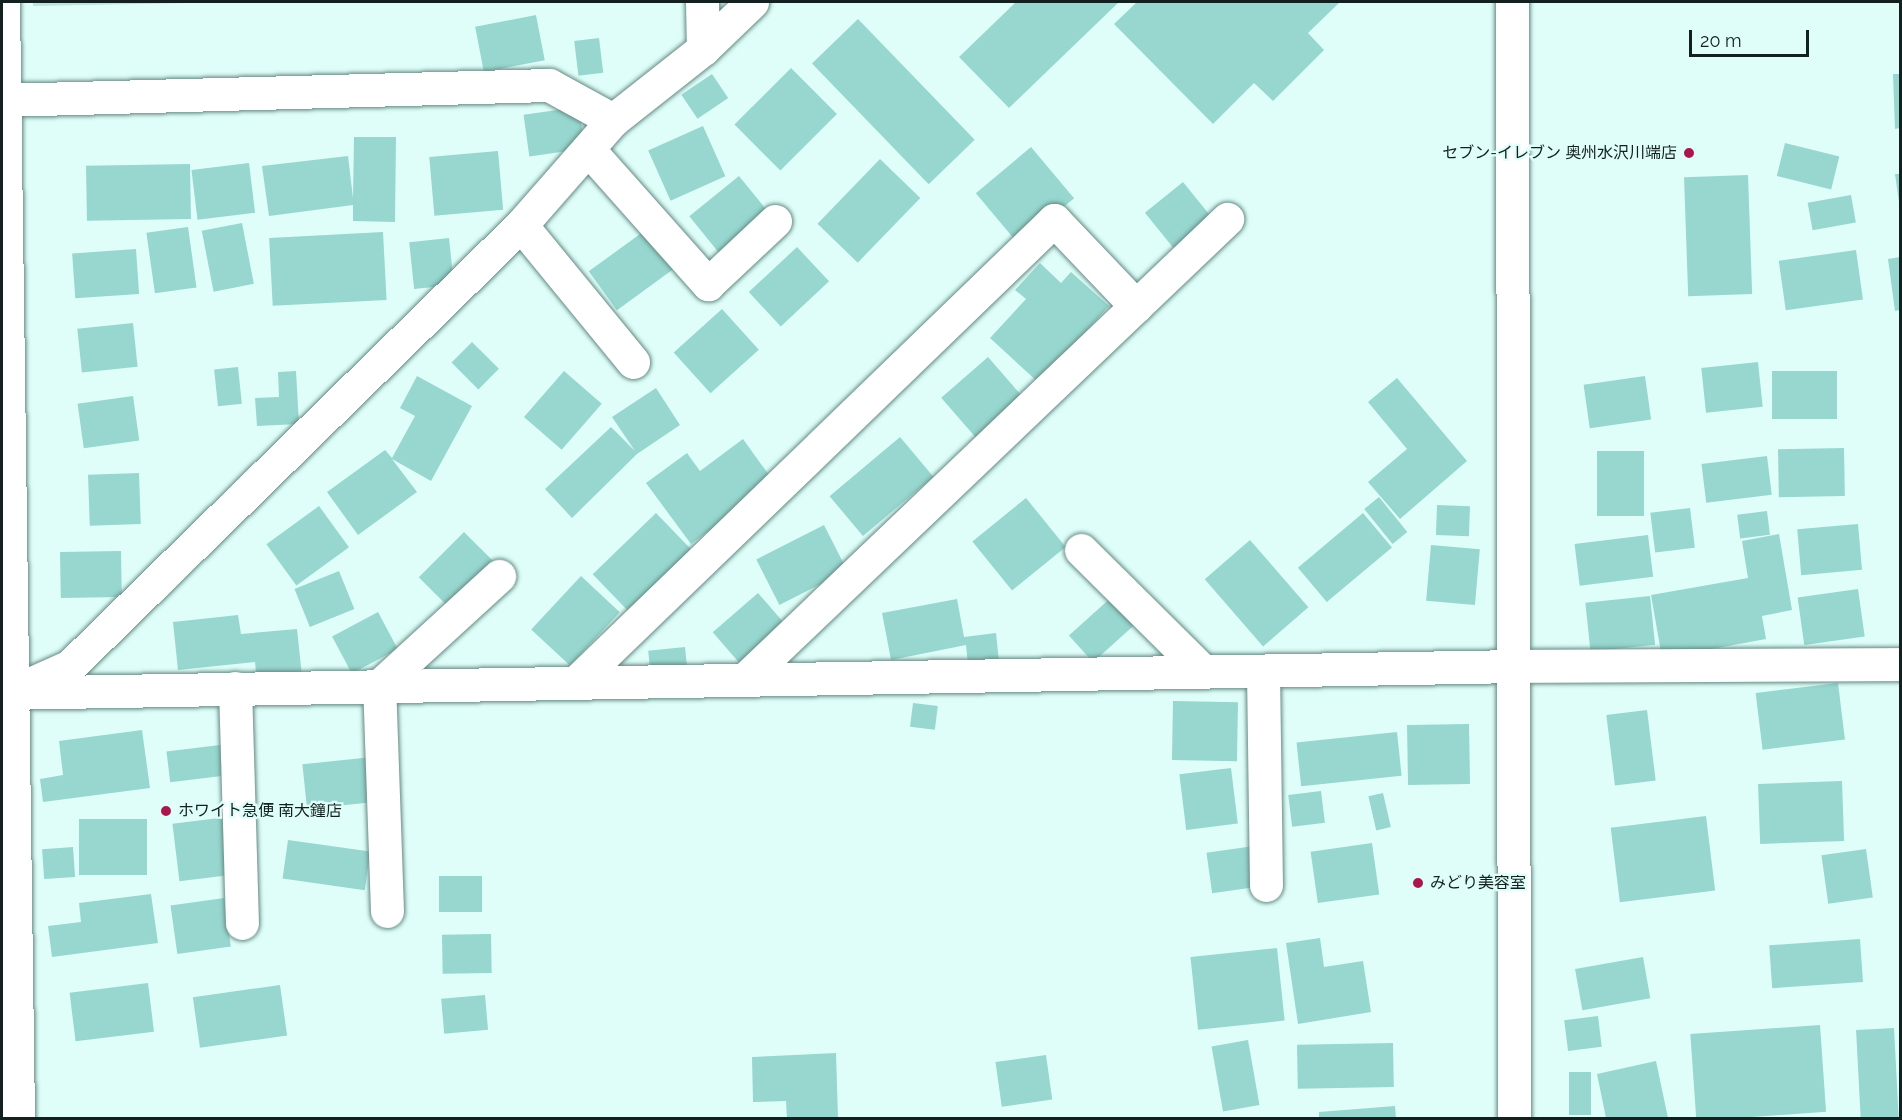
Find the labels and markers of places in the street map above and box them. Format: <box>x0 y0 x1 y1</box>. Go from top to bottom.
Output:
place label: セブン-イレブン 奥州水沢川端店 <box>1442 143 1677 163</box>
marker: セブン-イレブン 奥州水沢川端店 <box>1682 146 1696 160</box>
place label: ホワイト急便 南大鐘店 <box>178 801 342 821</box>
marker: ホワイト急便 南大鐘店 <box>159 804 173 818</box>
place label: みどり美容室 <box>1430 873 1526 893</box>
marker: みどり美容室 <box>1411 876 1425 890</box>

